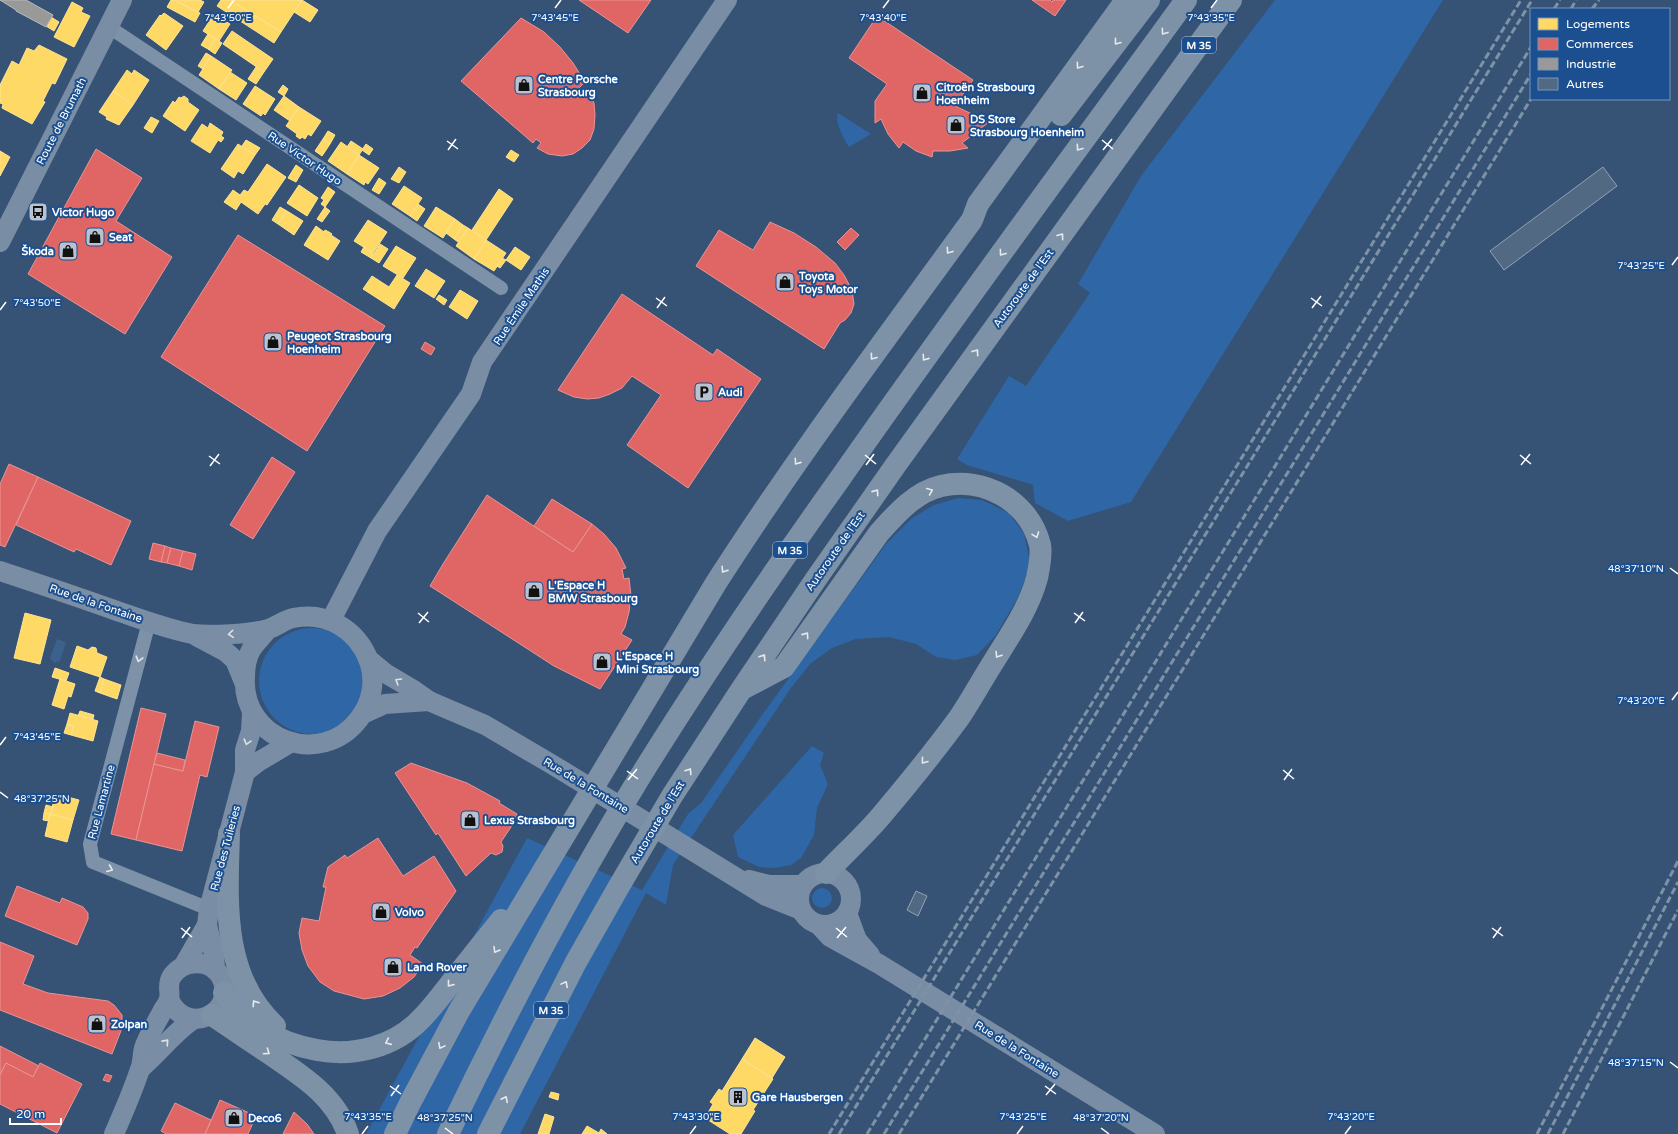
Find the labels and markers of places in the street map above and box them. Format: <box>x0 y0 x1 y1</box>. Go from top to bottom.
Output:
place label: Centre Porsche Strasbourg <box>538 73 619 100</box>
shop icon: Centre Porsche Strasbourg <box>513 74 535 96</box>
place label: Citroën Strasbourg Hoenheim <box>936 81 1035 107</box>
shop icon: Citroën Strasbourg Hoenheim <box>911 82 933 104</box>
place label: DS Store Strasbourg Hoenheim <box>970 113 1084 140</box>
shop icon: DS Store Strasbourg Hoenheim <box>945 114 967 136</box>
bus stop icon: Victor Hugo <box>27 201 49 223</box>
place label: Victor Hugo <box>52 206 115 220</box>
shop icon: Seat <box>84 226 106 248</box>
place label: Seat <box>109 231 133 244</box>
shop icon: Škoda <box>57 240 79 262</box>
place label: Škoda <box>22 244 54 258</box>
place label: Toyota Toys Motor <box>798 270 859 297</box>
shop icon: Toyota Toys Motor <box>774 271 796 293</box>
place label: Peugeot Strasbourg Hoenheim <box>287 330 392 356</box>
shop icon: Peugeot Strasbourg Hoenheim <box>262 331 284 353</box>
parking icon: Audi <box>693 381 715 403</box>
place label: Audi <box>718 386 743 399</box>
place label: L'Espace H BMW Strasbourg <box>548 579 638 606</box>
shop icon: L'Espace H BMW Strasbourg <box>523 580 545 602</box>
place label: L'Espace H Mini Strasbourg <box>616 650 699 677</box>
shop icon: L'Espace H Mini Strasbourg <box>591 651 613 673</box>
shop icon: Lexus Strasbourg <box>459 809 481 831</box>
place label: Lexus Strasbourg <box>484 814 575 828</box>
shop icon: Volvo <box>370 901 392 923</box>
place label: Volvo <box>395 906 424 919</box>
shop icon: Land Rover <box>382 956 404 978</box>
place label: Land Rover <box>407 961 467 974</box>
shop icon: Zolpan <box>86 1013 108 1035</box>
place label: Zolpan <box>111 1018 148 1032</box>
building icon: Gare Hausbergen <box>727 1086 749 1108</box>
place label: Gare Hausbergen <box>752 1091 843 1105</box>
shop icon: Deco6 <box>223 1107 245 1129</box>
place label: Deco6 <box>248 1112 282 1125</box>

